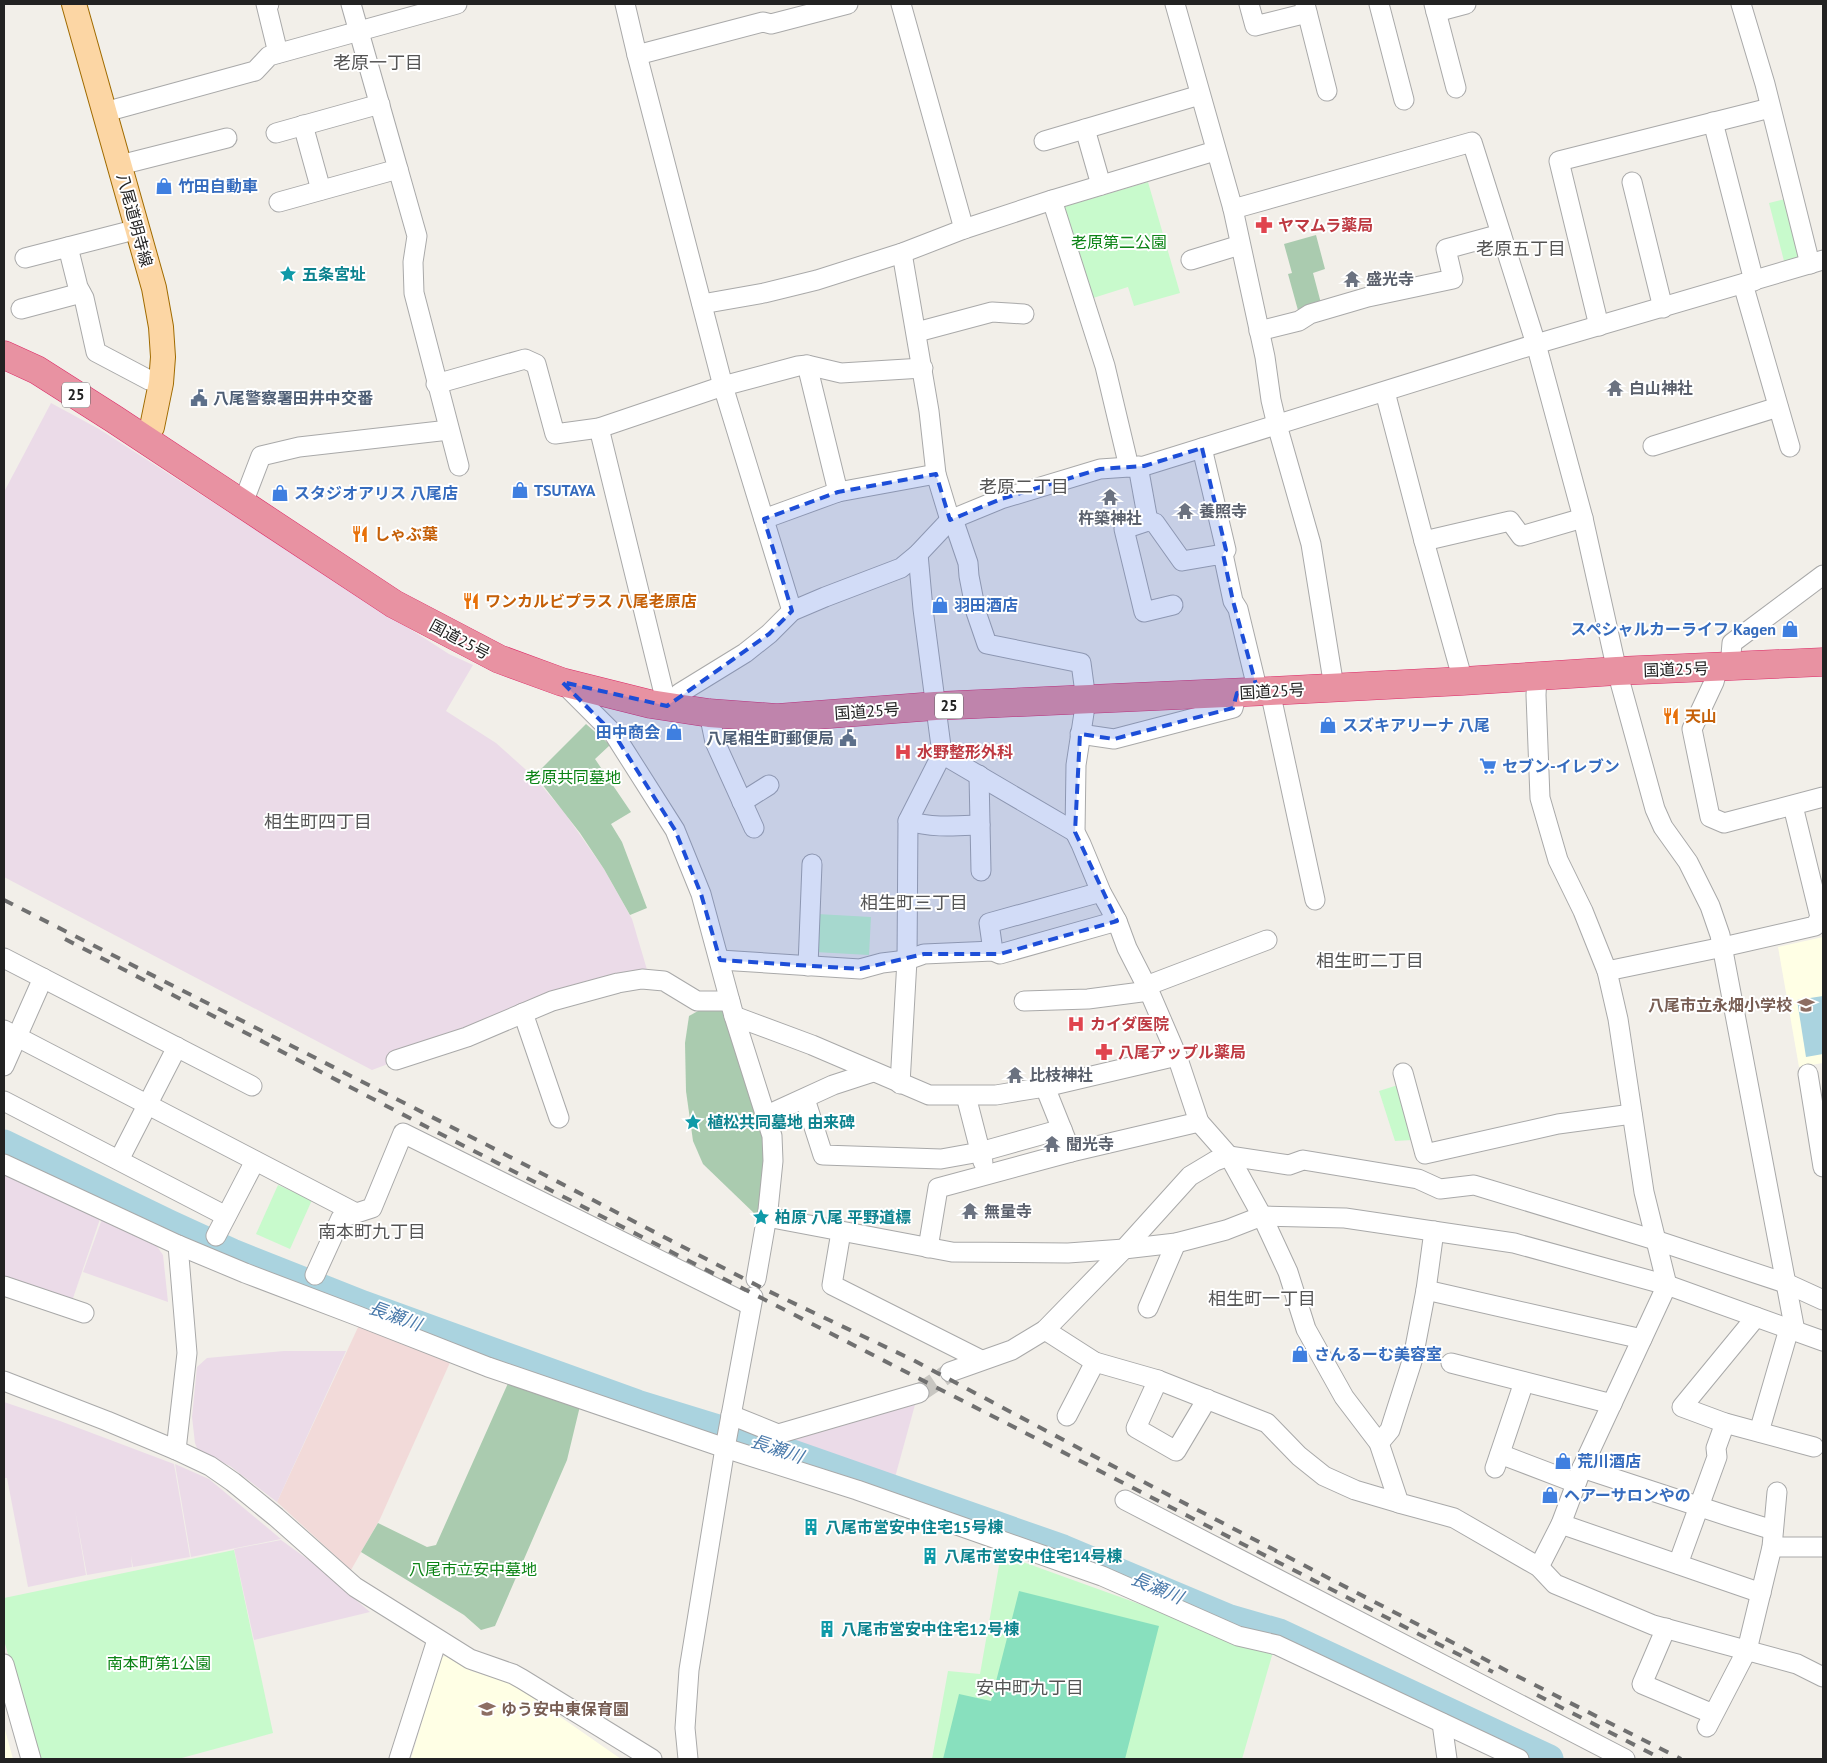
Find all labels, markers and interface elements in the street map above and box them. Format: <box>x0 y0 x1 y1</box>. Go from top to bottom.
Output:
district label: 老原一丁目 <box>333 51 423 74</box>
street label: 八尾道明寺線 <box>113 171 157 269</box>
shop icon: 竹田自動車 <box>154 176 174 196</box>
place label: 竹田自動車 <box>178 176 258 196</box>
pharmacy icon: ヤマムラ薬局 <box>1254 215 1274 235</box>
place label: ヤマムラ薬局 <box>1278 215 1373 235</box>
park label: 老原第二公園 <box>1071 232 1167 252</box>
district label: 老原五丁目 <box>1476 237 1566 260</box>
place icon: 五条宮址 <box>278 264 298 284</box>
place label: 五条宮址 <box>302 264 366 284</box>
temple icon: 盛光寺 <box>1342 269 1362 289</box>
place label: 盛光寺 <box>1366 269 1414 289</box>
temple icon: 白山神社 <box>1605 378 1625 398</box>
place label: 白山神社 <box>1629 378 1693 398</box>
road number: 25 <box>62 382 90 408</box>
public building icon: 八尾警察署田井中交番 <box>189 388 209 408</box>
place label: 八尾警察署田井中交番 <box>213 388 373 408</box>
district label: 老原二丁目 <box>979 475 1069 498</box>
shop icon: TSUTAYA <box>510 480 530 500</box>
place label: TSUTAYA <box>534 480 596 500</box>
shop icon: スタジオアリス 八尾店 <box>270 483 290 503</box>
place label: スタジオアリス 八尾店 <box>294 483 458 503</box>
temple icon: 杵築神社 <box>1100 487 1120 507</box>
temple icon: 養照寺 <box>1175 501 1195 521</box>
place label: 養照寺 <box>1199 501 1247 521</box>
place label: 杵築神社 <box>1078 508 1142 528</box>
restaurant icon: しゃぶ葉 <box>350 524 370 544</box>
place label: しゃぶ葉 <box>374 524 438 544</box>
restaurant icon: ワンカルビプラス 八尾老原店 <box>461 591 481 611</box>
place label: ワンカルビプラス 八尾老原店 <box>485 591 697 611</box>
shop icon: 羽田酒店 <box>930 595 950 615</box>
place label: 羽田酒店 <box>954 595 1018 615</box>
street label: 国道25号 <box>426 615 494 663</box>
place label: スペシャルカーライフ Kagen <box>1571 619 1776 639</box>
shop icon: スペシャルカーライフ Kagen <box>1780 619 1800 639</box>
street label: 国道25号 <box>1643 658 1709 680</box>
street label: 国道25号 <box>1239 679 1305 703</box>
road number: 25 <box>935 694 963 718</box>
street label: 国道25号 <box>834 699 900 723</box>
restaurant icon: 天山 <box>1661 706 1681 726</box>
place label: 天山 <box>1685 706 1717 726</box>
shop icon: スズキアリーナ 八尾 <box>1318 715 1338 735</box>
place label: スズキアリーナ 八尾 <box>1342 715 1490 735</box>
place label: 田中商会 <box>596 722 660 742</box>
shop icon: 田中商会 <box>664 722 684 742</box>
place label: 八尾相生町郵便局 <box>706 728 834 748</box>
public building icon: 八尾相生町郵便局 <box>838 728 858 748</box>
hospital icon: 水野整形外科 <box>893 742 913 762</box>
place label: 水野整形外科 <box>917 742 1013 762</box>
supermarket icon: セブン-イレブン <box>1478 756 1498 776</box>
place label: セブン-イレブン <box>1502 756 1620 776</box>
park label: 老原共同墓地 <box>525 767 621 787</box>
district label: 相生町四丁目 <box>264 810 372 833</box>
district label: 相生町三丁目 <box>860 891 968 914</box>
district label: 相生町二丁目 <box>1316 949 1424 972</box>
place label: 八尾市立永畑小学校 <box>1648 995 1792 1015</box>
school or university icon: 八尾市立永畑小学校 <box>1796 995 1816 1015</box>
hospital icon: カイダ医院 <box>1066 1014 1086 1034</box>
place label: カイダ医院 <box>1090 1014 1169 1034</box>
pharmacy icon: 八尾アップル薬局 <box>1094 1042 1114 1062</box>
place label: 八尾アップル薬局 <box>1118 1042 1246 1062</box>
temple icon: 比枝神社 <box>1005 1065 1025 1085</box>
place label: 比枝神社 <box>1029 1065 1093 1085</box>
place icon: 植松共同墓地 由来碑 <box>683 1112 703 1132</box>
place label: 植松共同墓地 由来碑 <box>707 1112 855 1132</box>
temple icon: 聞光寺 <box>1042 1134 1062 1154</box>
place label: 聞光寺 <box>1066 1134 1114 1154</box>
temple icon: 無量寺 <box>960 1201 980 1221</box>
place label: 無量寺 <box>984 1201 1032 1221</box>
place icon: 柏原 八尾 平野道標 <box>751 1207 771 1227</box>
place label: 柏原 八尾 平野道標 <box>775 1207 911 1227</box>
district label: 南本町九丁目 <box>318 1220 426 1243</box>
district label: 相生町一丁目 <box>1208 1287 1316 1310</box>
water label: 長瀬川 <box>366 1295 426 1336</box>
shop icon: さんるーむ美容室 <box>1290 1344 1310 1364</box>
place label: さんるーむ美容室 <box>1314 1344 1442 1364</box>
water label: 長瀬川 <box>748 1429 808 1469</box>
shop icon: 荒川酒店 <box>1553 1451 1573 1471</box>
place label: 荒川酒店 <box>1577 1451 1641 1471</box>
shop icon: ヘアーサロンやの <box>1540 1485 1560 1505</box>
place label: ヘアーサロンやの <box>1564 1485 1691 1505</box>
building icon: 八尾市営安中住宅15号棟 <box>801 1517 821 1537</box>
place label: 八尾市営安中住宅15号棟 <box>825 1517 1003 1537</box>
building icon: 八尾市営安中住宅14号棟 <box>920 1546 940 1566</box>
place label: 八尾市営安中住宅14号棟 <box>944 1546 1122 1566</box>
park label: 八尾市立安中墓地 <box>409 1559 537 1579</box>
water label: 長瀬川 <box>1128 1566 1188 1609</box>
building icon: 八尾市営安中住宅12号棟 <box>817 1619 837 1639</box>
place label: 八尾市営安中住宅12号棟 <box>841 1619 1019 1639</box>
park label: 南本町第1公園 <box>107 1653 211 1673</box>
district label: 安中町九丁目 <box>976 1676 1084 1699</box>
school or university icon: ゆう安中東保育園 <box>477 1699 497 1719</box>
place label: ゆう安中東保育園 <box>501 1699 629 1719</box>

